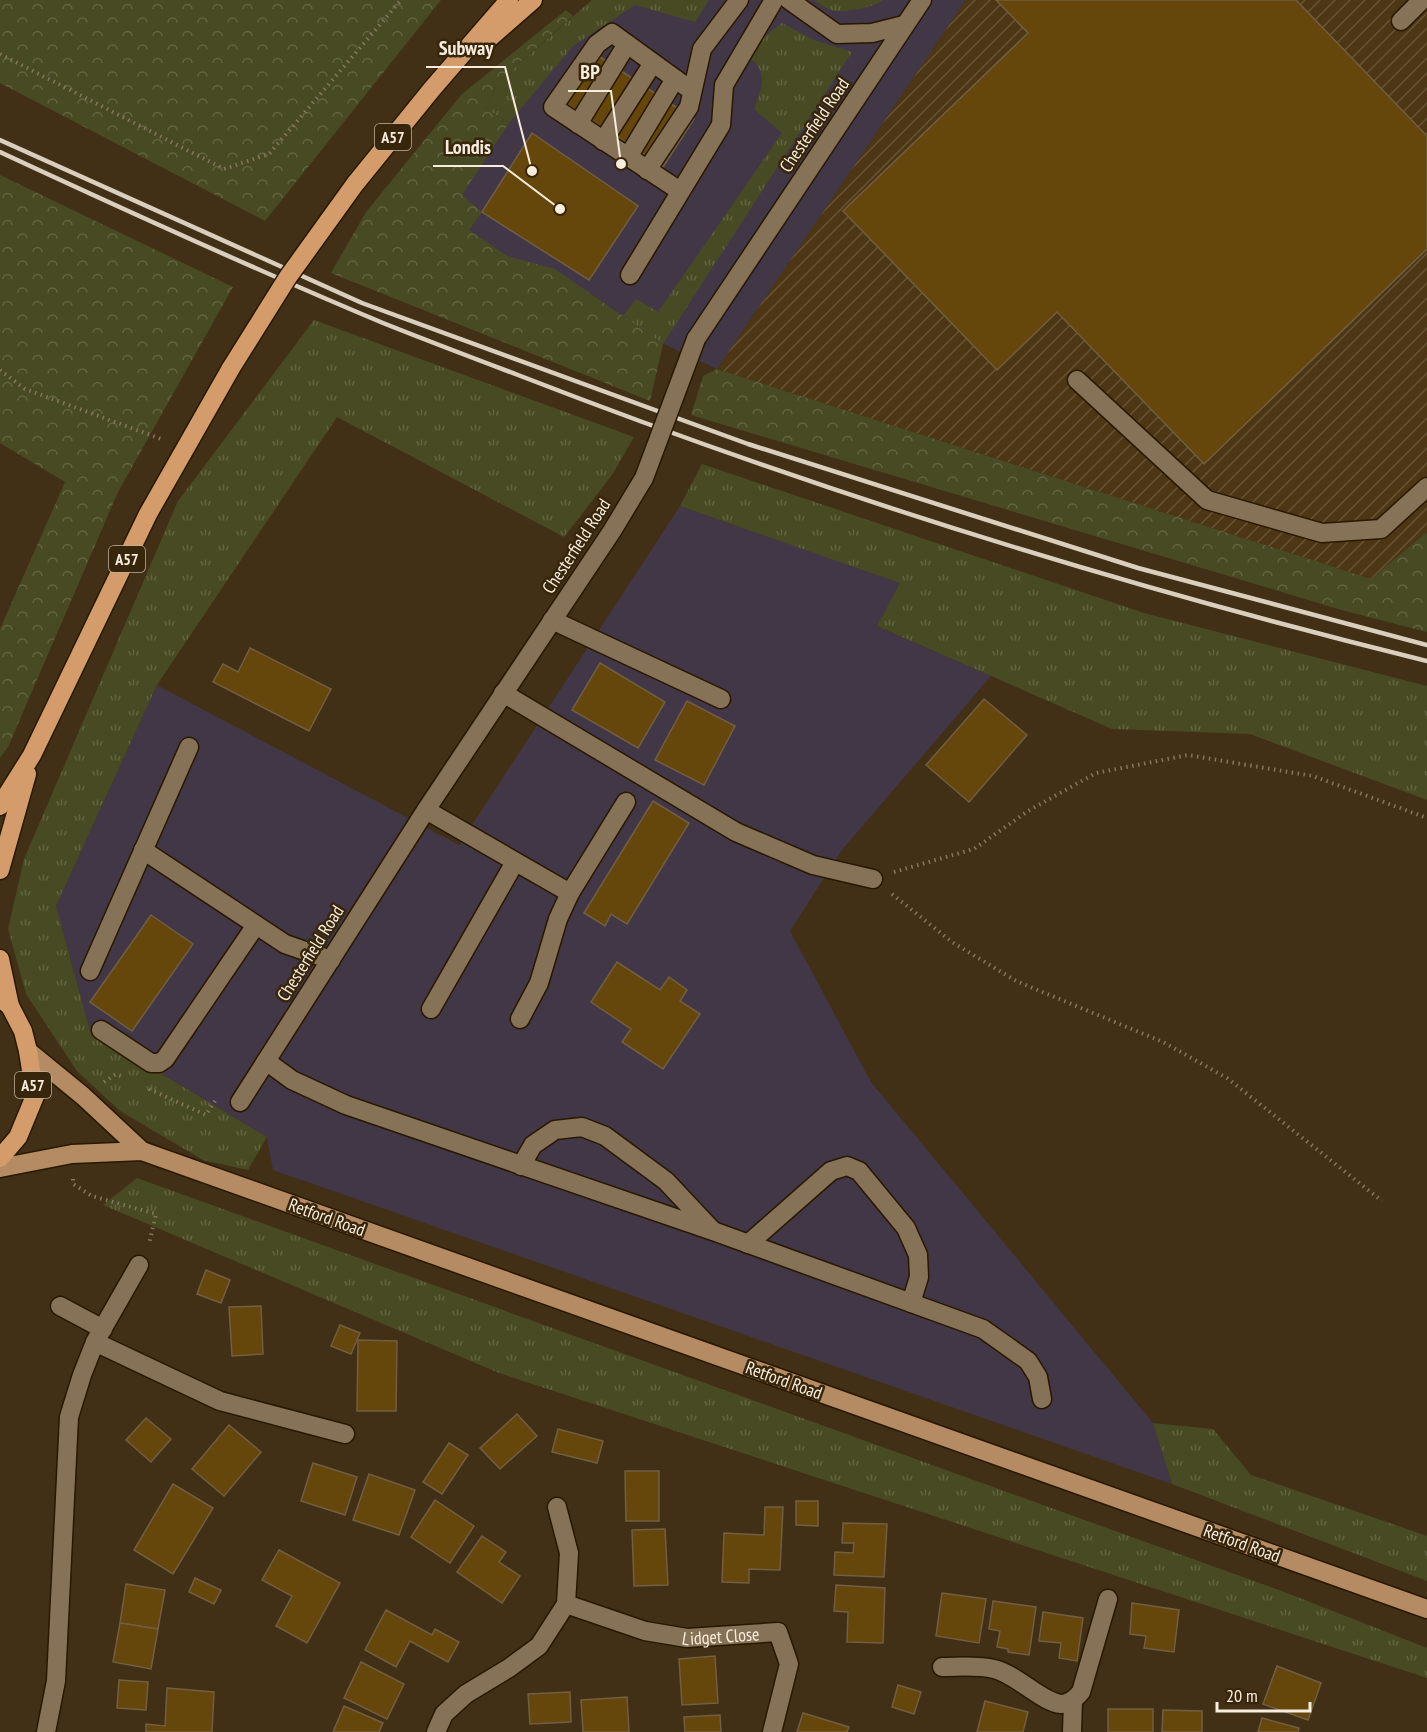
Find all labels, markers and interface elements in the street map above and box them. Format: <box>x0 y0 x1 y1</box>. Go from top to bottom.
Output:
callout: Subway <box>426 29 505 67</box>
text: Subway <box>439 35 494 61</box>
callout: BP <box>568 53 611 91</box>
text: BP <box>580 59 600 85</box>
street label: Chesterfield Road <box>774 74 854 176</box>
road number: A57 <box>375 124 411 150</box>
callout: Londis <box>433 128 503 166</box>
text: Londis <box>445 134 491 160</box>
street label: Chesterfield Road <box>537 494 615 598</box>
road number: A57 <box>109 546 145 572</box>
street label: Chesterfield Road <box>271 901 349 1005</box>
road number: A57 <box>15 1072 51 1098</box>
street label: Retford Road <box>286 1193 368 1241</box>
street label: Retford Road <box>743 1356 825 1404</box>
street label: Retford Road <box>1201 1519 1283 1567</box>
street label: Lidget Close <box>681 1622 760 1650</box>
scale bar <box>1217 1675 1310 1713</box>
text: 20 m <box>1226 1684 1258 1707</box>

